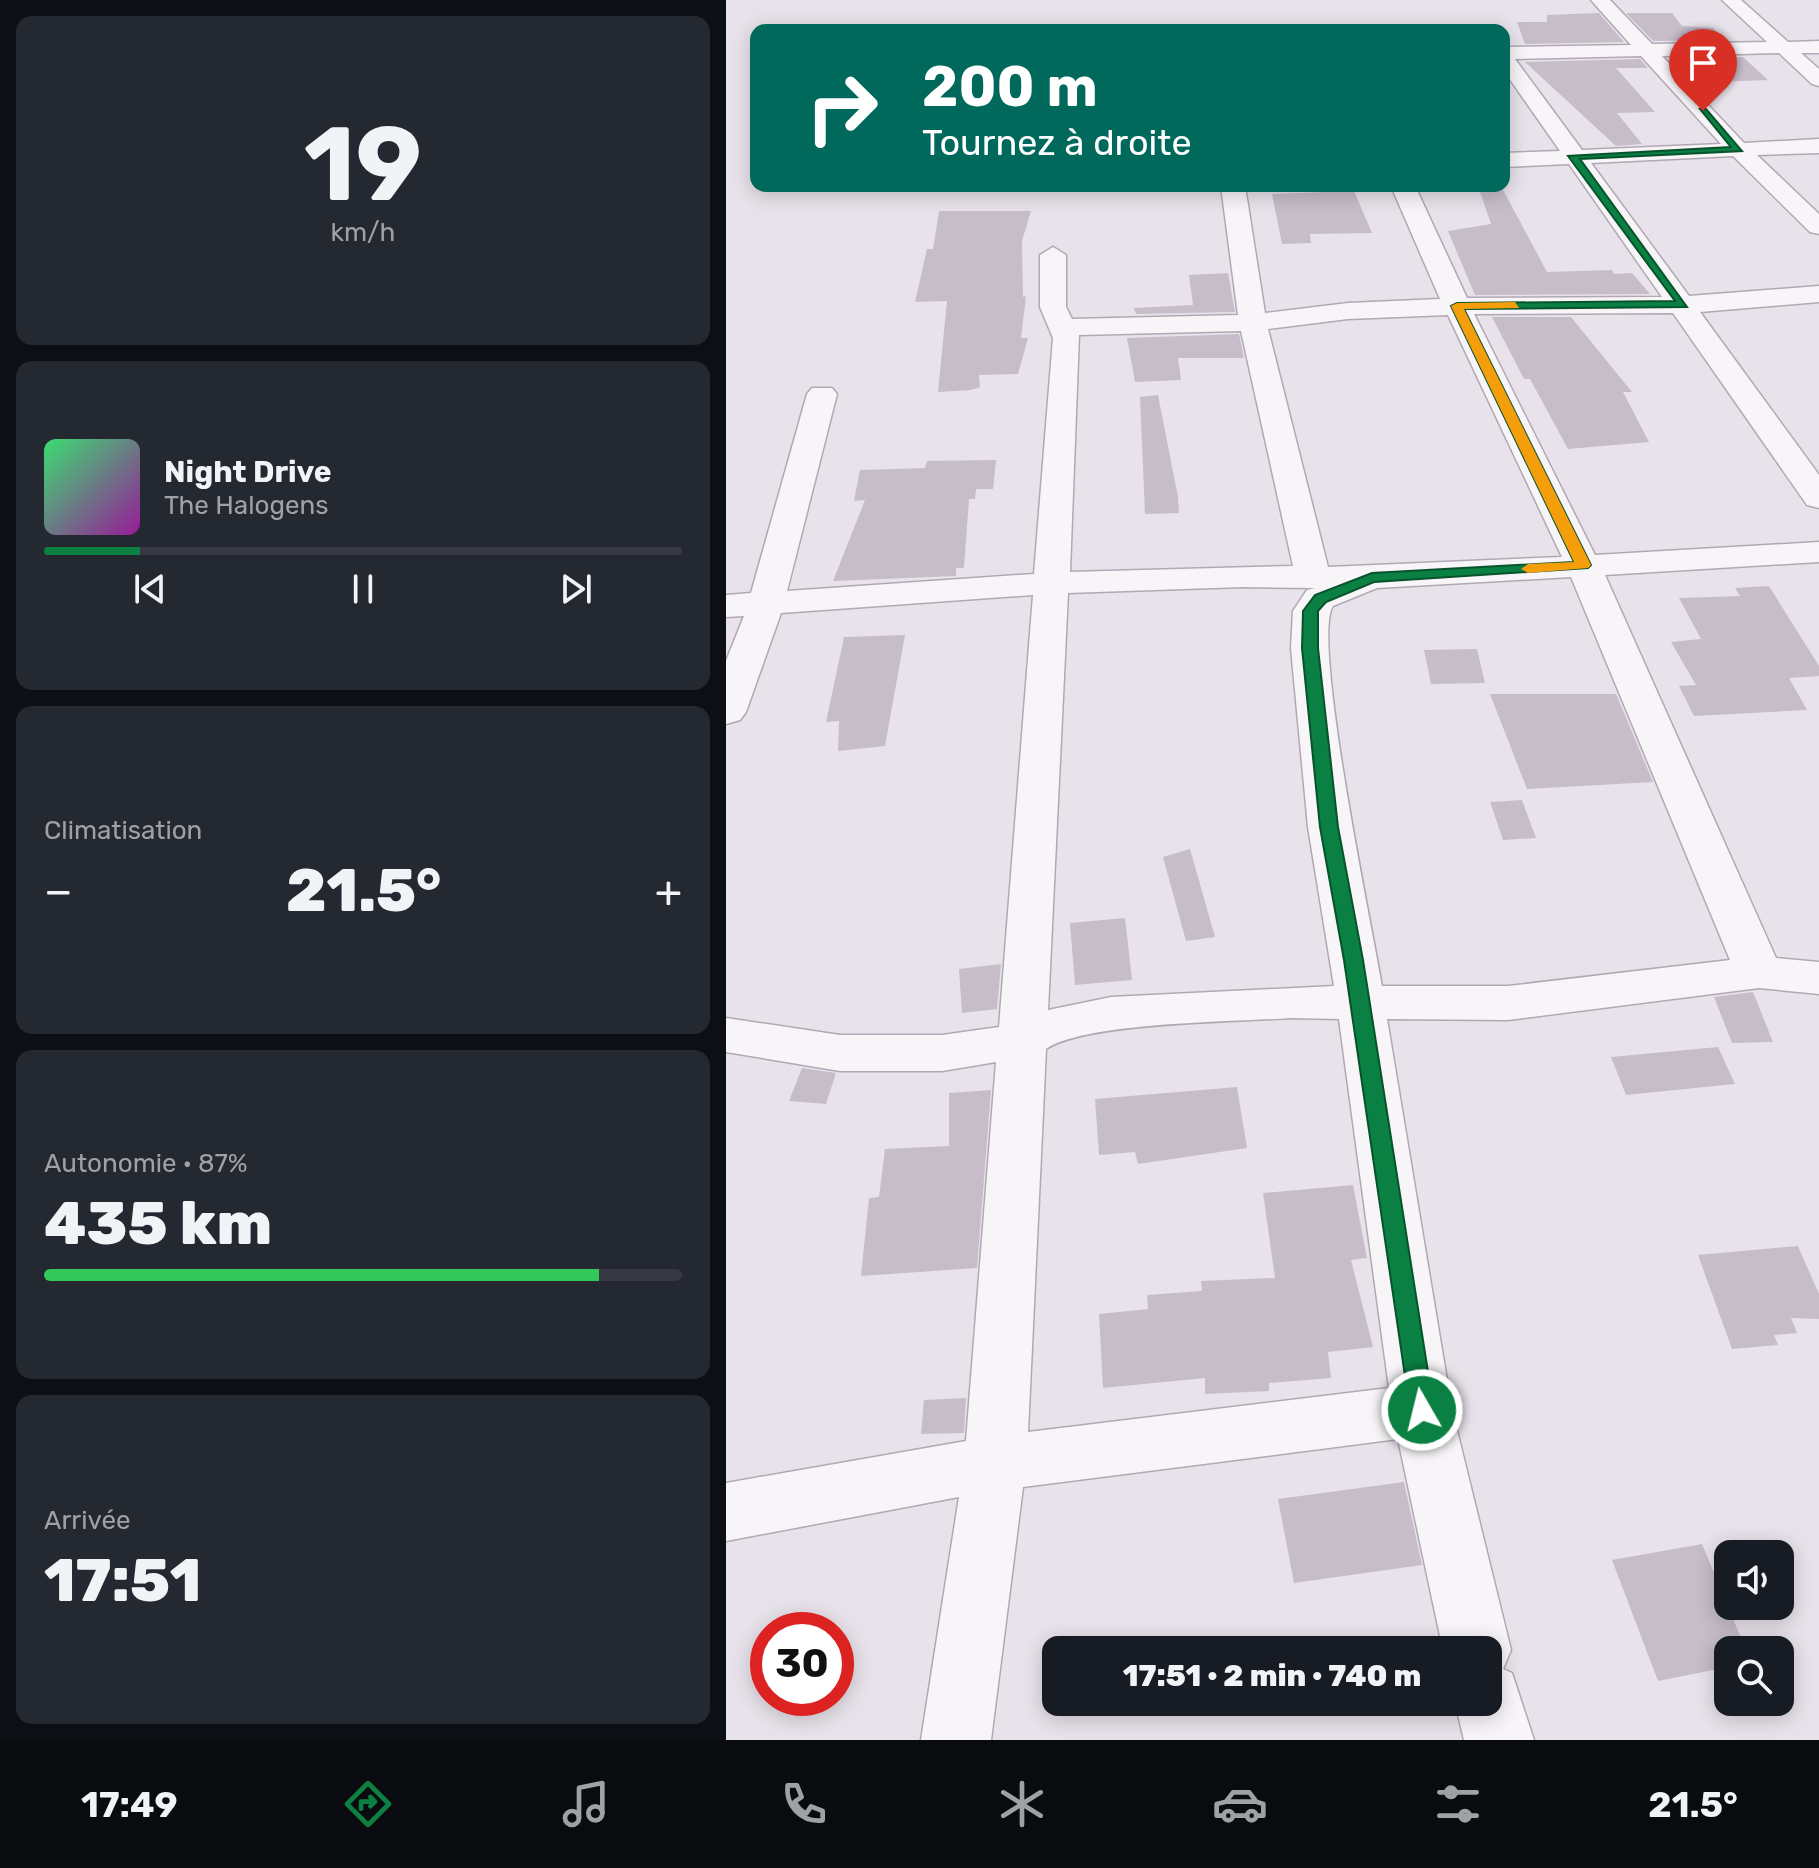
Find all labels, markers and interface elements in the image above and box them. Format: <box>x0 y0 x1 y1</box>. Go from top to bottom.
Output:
pin <box>1669 29 1737 111</box>
icon: arrive <box>1681 41 1725 85</box>
text: 200 m <box>922 54 1098 120</box>
icon: right <box>790 56 894 160</box>
text: 19 <box>304 103 422 226</box>
text: Tournez à droite <box>922 121 1192 164</box>
text: km/h <box>331 217 395 248</box>
text: Night Drive <box>164 454 332 490</box>
text: The Halogens <box>164 490 329 521</box>
icon: previous <box>128 567 172 611</box>
icon: pause <box>341 567 385 611</box>
icon: next <box>554 567 598 611</box>
text: Climatisation <box>44 815 202 846</box>
text: 21.5° <box>286 855 441 926</box>
text: − <box>44 865 73 917</box>
text: + <box>655 865 682 917</box>
text: Autonomie · 87% <box>44 1148 248 1179</box>
text: 435 km <box>44 1188 272 1259</box>
position arrow <box>1380 1368 1464 1452</box>
text: Arrivée <box>44 1505 131 1536</box>
map controls <box>1714 1540 1794 1716</box>
button: sound <box>1714 1540 1794 1620</box>
text: 17:51 <box>44 1545 201 1616</box>
speed limit sign: 30 <box>750 1612 854 1716</box>
button: search <box>1714 1636 1794 1716</box>
text: 17:51 · 2 min · 740 m <box>1123 1658 1421 1694</box>
icon: directions <box>340 1776 396 1832</box>
icon: music <box>558 1776 614 1832</box>
icon: phone <box>776 1776 832 1832</box>
icon: climate <box>994 1776 1050 1832</box>
icon: car <box>1212 1776 1268 1832</box>
icon: filters <box>1430 1776 1486 1832</box>
text: 17:49 <box>81 1783 178 1826</box>
text: 21.5° <box>1648 1783 1738 1826</box>

